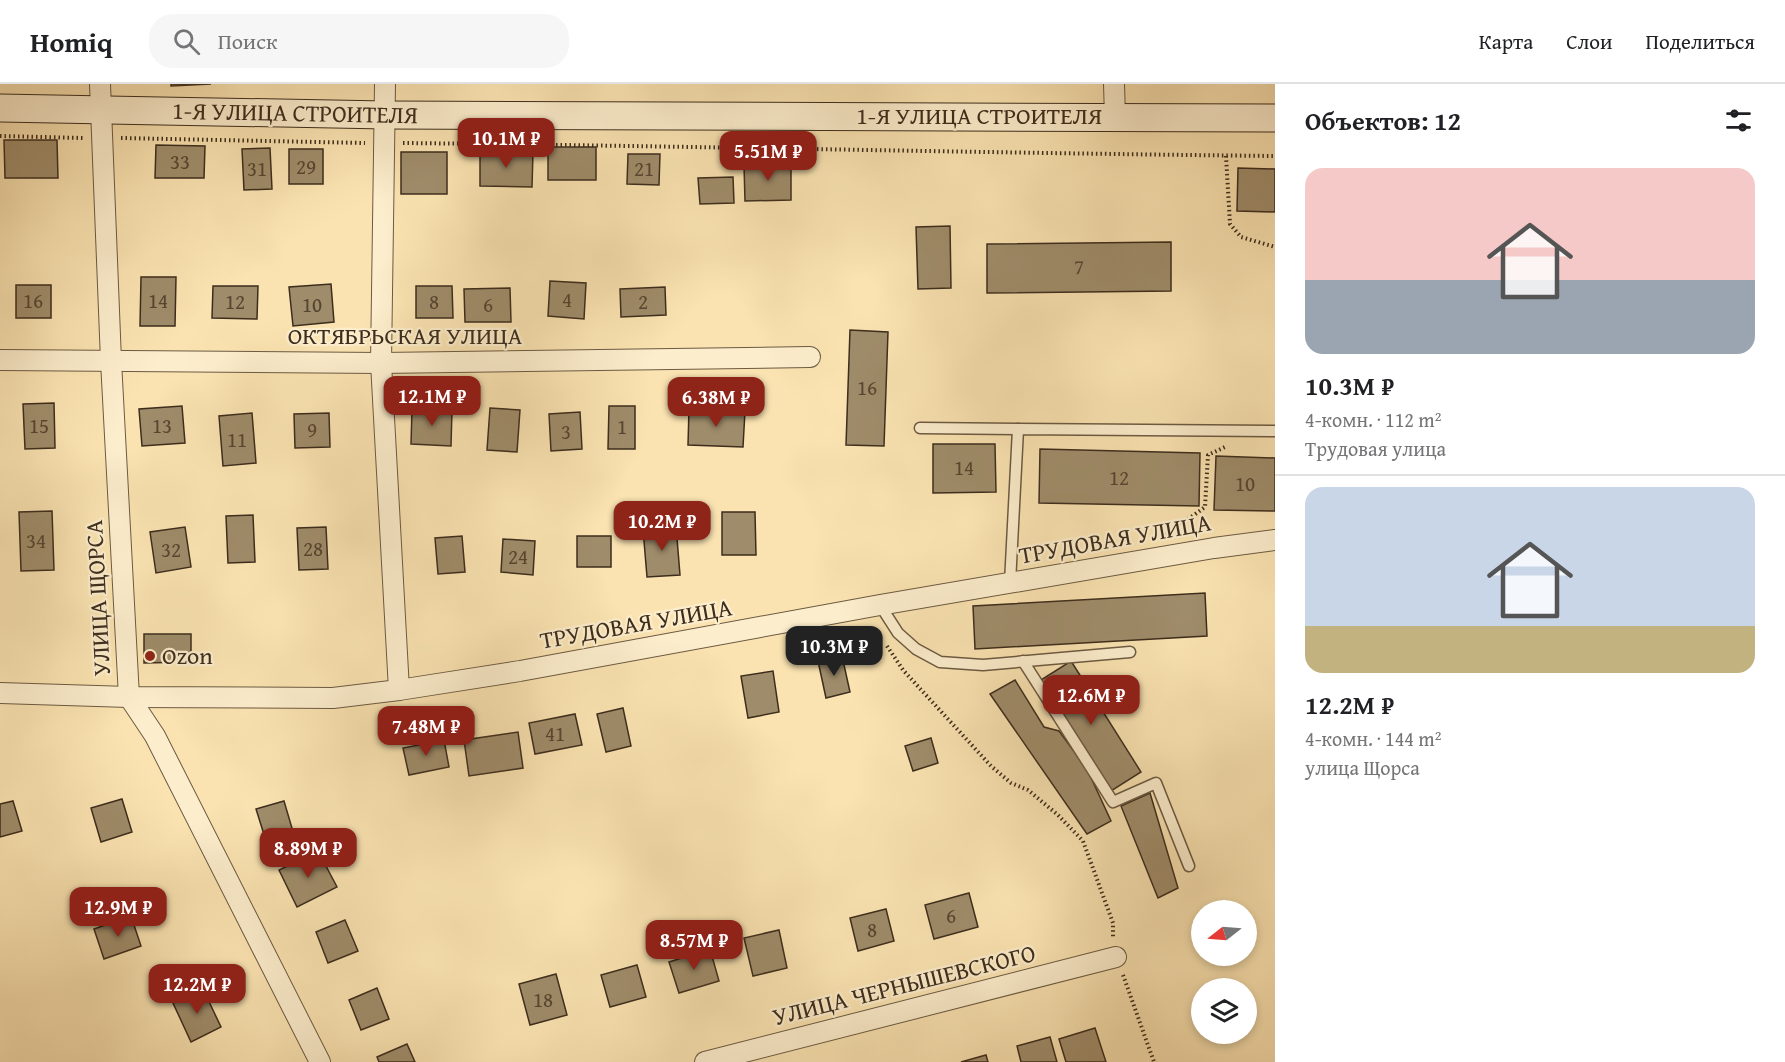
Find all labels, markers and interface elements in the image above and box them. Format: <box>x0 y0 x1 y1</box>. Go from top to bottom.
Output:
search box <box>149 14 569 68</box>
text: Homiq <box>30 21 113 62</box>
icon: search <box>170 25 203 58</box>
text: Поиск <box>218 25 277 57</box>
text: Карта <box>1479 26 1533 57</box>
text: Слои <box>1566 26 1612 57</box>
text: Поделиться <box>1645 26 1755 57</box>
street label: 1-Я УЛИЦА СТРОИТЕЛЯ <box>172 93 418 132</box>
street label: 1-Я УЛИЦА СТРОИТЕЛЯ <box>856 98 1102 133</box>
text: Объектов: 12 <box>1305 101 1461 140</box>
icon: filters <box>1722 104 1755 137</box>
pin: 10.1M ₽ <box>451 118 561 169</box>
text: 10.1M ₽ <box>472 123 540 152</box>
pin: 5.51M ₽ <box>713 131 823 182</box>
text: 5.51M ₽ <box>734 136 802 165</box>
house number: 33 <box>170 146 190 177</box>
house number: 29 <box>296 151 316 182</box>
house number: 31 <box>247 153 267 184</box>
house number: 21 <box>634 153 654 184</box>
icon: home <box>1476 207 1584 315</box>
house number: 7 <box>1074 251 1084 282</box>
house number: 4 <box>562 284 572 315</box>
house number: 16 <box>23 285 43 316</box>
house number: 14 <box>148 285 168 316</box>
house number: 12 <box>225 286 245 317</box>
house number: 8 <box>429 286 439 317</box>
house number: 2 <box>638 286 648 317</box>
house number: 10 <box>302 289 322 320</box>
house number: 6 <box>483 289 493 320</box>
street label: ОКТЯБРЬСКАЯ УЛИЦА <box>288 318 523 353</box>
text: 10.3M ₽ <box>1305 366 1394 405</box>
house number: 16 <box>857 372 877 403</box>
pin: 12.1M ₽ <box>377 376 487 427</box>
pin: 6.38M ₽ <box>661 377 771 428</box>
text: 12.1M ₽ <box>398 381 466 410</box>
text: 6.38M ₽ <box>682 382 750 411</box>
text: 4-комн. · 112 m² <box>1305 405 1441 434</box>
house number: 15 <box>29 410 49 441</box>
house number: 13 <box>152 410 172 441</box>
house number: 1 <box>617 411 627 442</box>
house number: 9 <box>307 414 317 445</box>
house number: 3 <box>561 416 571 447</box>
house number: 11 <box>227 424 247 455</box>
text: Трудовая улица <box>1305 434 1446 463</box>
house number: 14 <box>954 452 974 483</box>
house number: 12 <box>1109 462 1129 493</box>
house number: 10 <box>1235 468 1255 499</box>
pin: 10.2M ₽ <box>607 501 717 552</box>
street label: ТРУДОВАЯ УЛИЦА <box>1016 504 1214 573</box>
text: 10.2M ₽ <box>628 506 696 535</box>
street label: УЛИЦА ЩОРСА <box>76 518 119 677</box>
house number: 34 <box>26 525 46 556</box>
icon: home <box>1476 526 1584 634</box>
house number: 28 <box>303 533 323 564</box>
house number: 32 <box>161 534 181 565</box>
house number: 24 <box>508 541 528 572</box>
street label: ТРУДОВАЯ УЛИЦА <box>537 589 735 658</box>
pin: 10.3M ₽ <box>779 626 889 677</box>
text: 10.3M ₽ <box>800 631 868 660</box>
place label: Ozon <box>162 638 213 673</box>
marker: Ozon <box>143 649 157 663</box>
pin: 12.6M ₽ <box>1036 675 1146 726</box>
text: 12.6M ₽ <box>1057 680 1125 709</box>
text: 12.2M ₽ <box>1305 685 1394 724</box>
pin: 7.48M ₽ <box>371 706 481 757</box>
text: 7.48M ₽ <box>392 711 460 740</box>
house number: 41 <box>545 718 565 749</box>
text: 4-комн. · 144 m² <box>1305 724 1441 753</box>
text: улица Щорса <box>1305 753 1420 782</box>
pin: 8.89M ₽ <box>253 828 363 879</box>
text: 8.89M ₽ <box>274 833 342 862</box>
pin: 12.9M ₽ <box>63 887 173 938</box>
text: 12.9M ₽ <box>84 892 152 921</box>
house number: 6 <box>946 900 956 931</box>
north arrow <box>1191 900 1257 966</box>
map controls <box>1191 900 1257 1044</box>
house number: 8 <box>867 914 877 945</box>
pin: 8.57M ₽ <box>639 920 749 971</box>
text: 8.57M ₽ <box>660 925 728 954</box>
street label: УЛИЦА ЧЕРНЫШЕВСКОГО <box>769 935 1039 1034</box>
pin: 12.2M ₽ <box>142 964 252 1015</box>
text: 12.2M ₽ <box>163 969 231 998</box>
button: layers <box>1191 978 1257 1044</box>
house number: 18 <box>533 984 553 1015</box>

